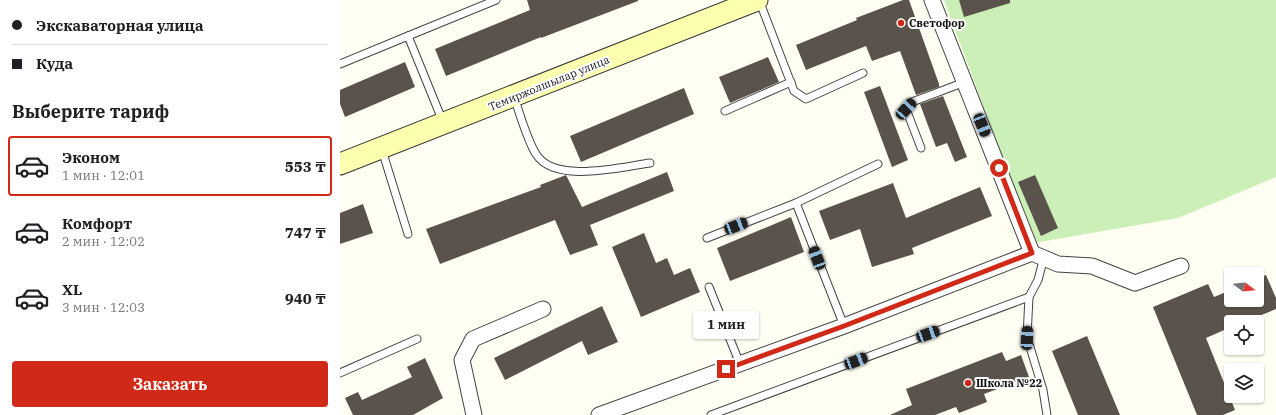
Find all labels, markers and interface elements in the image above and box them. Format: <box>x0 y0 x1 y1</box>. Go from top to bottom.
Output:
text: Экскаваторная улица <box>36 16 204 35</box>
place label: Светофор <box>909 16 965 30</box>
marker: Светофор <box>896 18 906 28</box>
street label: Темиржолшылар улица <box>486 52 612 114</box>
text: Куда <box>36 54 73 73</box>
car <box>894 96 918 122</box>
text: Выберите тариф <box>12 100 169 123</box>
car <box>972 112 992 138</box>
icon: car <box>14 148 50 184</box>
text: Эконом <box>62 148 120 167</box>
text: 553 ₸ <box>285 157 326 176</box>
route start <box>990 159 1008 177</box>
text: 1 мин · 12:01 <box>62 167 145 184</box>
icon: car <box>14 214 50 250</box>
text: Комфорт <box>62 214 132 233</box>
car <box>723 216 749 236</box>
text: 747 ₸ <box>285 223 326 242</box>
text: 2 мин · 12:02 <box>62 233 145 250</box>
car <box>807 245 827 271</box>
north arrow <box>1224 267 1264 307</box>
map controls <box>1224 267 1264 403</box>
icon: car <box>14 280 50 316</box>
text: XL <box>62 280 82 299</box>
text: 940 ₸ <box>285 289 326 308</box>
text: 3 мин · 12:03 <box>62 299 145 316</box>
callout: 1 мин <box>693 311 759 339</box>
button: locate <box>1224 315 1264 355</box>
text: 1 мин <box>707 316 745 333</box>
car <box>915 324 941 344</box>
car <box>1020 326 1034 350</box>
car <box>843 351 869 371</box>
route end <box>717 360 735 378</box>
button: Заказать <box>12 361 328 407</box>
button: layers <box>1224 363 1264 403</box>
place label: Школа №22 <box>976 376 1042 390</box>
marker: Школа №22 <box>963 378 973 388</box>

